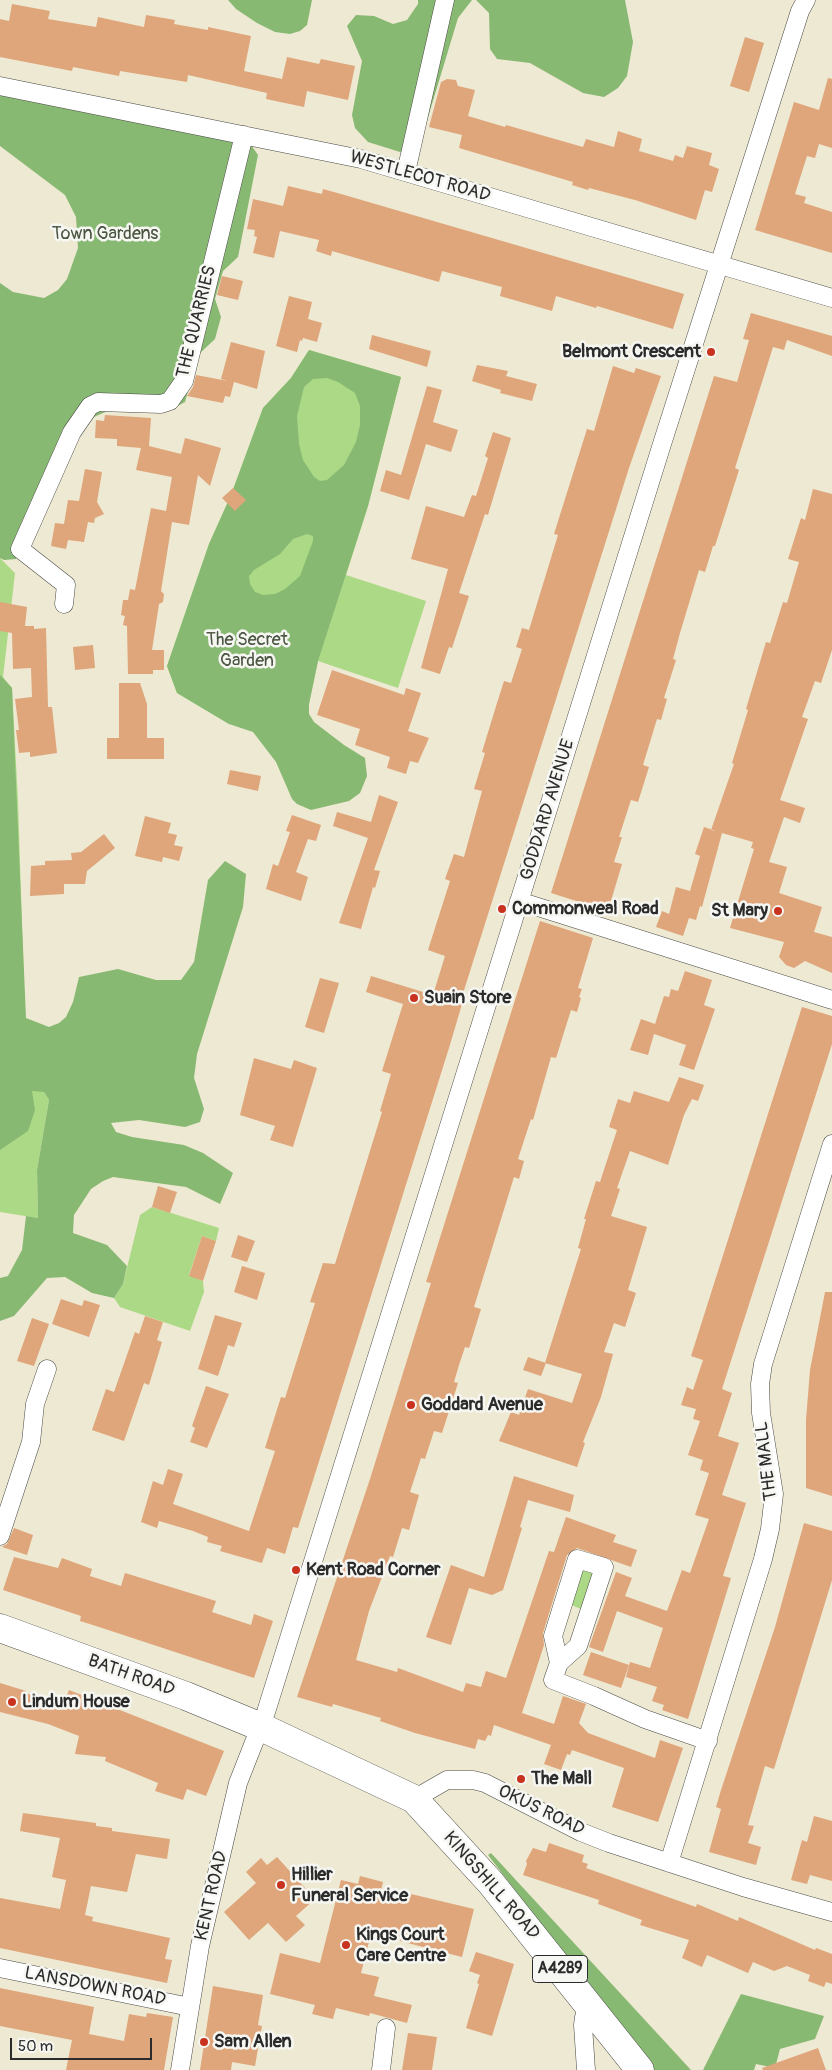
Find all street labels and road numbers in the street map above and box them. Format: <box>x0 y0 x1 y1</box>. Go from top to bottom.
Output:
street label: WESTLECOT ROAD <box>347 147 493 207</box>
street label: THE QUARRIES <box>173 264 221 380</box>
street label: GODDARD AVENUE <box>516 737 580 883</box>
street label: THE MALL <box>751 1420 783 1502</box>
street label: BATH ROAD <box>85 1650 177 1702</box>
street label: OKUS ROAD <box>494 1781 588 1841</box>
street label: KINGSHILL ROAD <box>438 1828 544 1944</box>
street label: KENT ROAD <box>191 1849 233 1943</box>
road number: A4289 <box>532 1956 588 1982</box>
street label: LANSDOWN ROAD <box>23 1963 167 2011</box>

